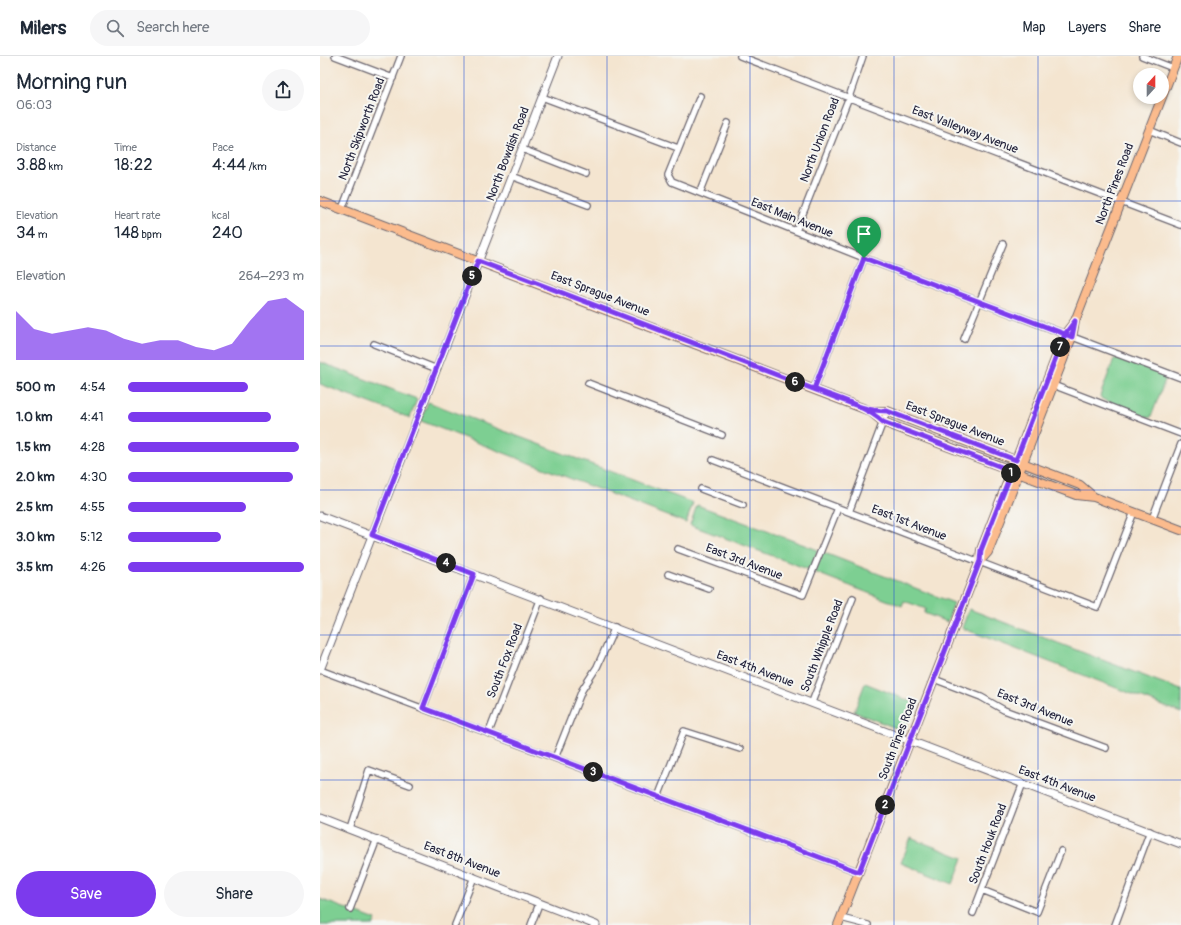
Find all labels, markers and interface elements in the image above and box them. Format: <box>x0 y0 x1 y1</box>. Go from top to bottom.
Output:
search box <box>90 10 370 46</box>
text: Milers <box>20 16 66 40</box>
icon: search <box>104 17 126 39</box>
text: Search here <box>136 18 210 37</box>
text: Map <box>1023 19 1046 36</box>
text: Layers <box>1068 19 1106 36</box>
text: Share <box>1128 19 1161 36</box>
text: Morning run <box>16 68 127 96</box>
north arrow <box>1133 68 1169 104</box>
map controls <box>1133 68 1169 104</box>
button: share <box>262 69 304 111</box>
street label: North Skipworth Road <box>336 76 388 182</box>
street label: North Union Road <box>797 95 843 184</box>
text: 06:03 <box>16 97 52 113</box>
street label: East Valleyway Avenue <box>910 103 1020 157</box>
street label: North Bowdish Road <box>483 105 533 203</box>
text: Distance <box>16 141 56 154</box>
text: Time <box>114 141 137 154</box>
text: Pace <box>212 141 234 154</box>
street label: North Pines Road <box>1093 141 1137 227</box>
text: 3.88 <box>16 154 46 175</box>
text: 18:22 <box>114 154 153 175</box>
text: 4:44 <box>212 154 246 175</box>
text: km <box>46 160 63 173</box>
text: /km <box>246 160 267 173</box>
street label: East Main Avenue <box>749 195 835 241</box>
text: Elevation <box>16 209 58 222</box>
text: Heart rate <box>114 209 160 222</box>
text: kcal <box>212 209 230 222</box>
pin <box>847 217 881 258</box>
text: 34 <box>16 222 35 243</box>
text: 148 <box>114 222 139 243</box>
text: 240 <box>212 222 243 243</box>
icon: arrive <box>853 223 875 245</box>
text: m <box>35 228 48 241</box>
text: bpm <box>139 228 162 241</box>
pin: 5 <box>462 266 482 286</box>
text: Elevation <box>16 268 66 284</box>
text: 264–293 m <box>238 268 304 284</box>
street label: East Sprague Avenue <box>548 268 652 320</box>
text: 5 <box>469 269 475 282</box>
pin: 7 <box>1050 337 1070 357</box>
text: 7 <box>1057 340 1063 353</box>
pin: 6 <box>785 372 805 392</box>
text: 6 <box>792 375 798 388</box>
text: 500 m <box>16 379 55 395</box>
text: 4:54 <box>80 379 106 395</box>
street label: East Sprague Avenue <box>903 398 1007 450</box>
text: 1.0 km <box>16 409 53 425</box>
text: 4:41 <box>80 409 104 425</box>
text: 1.5 km <box>16 439 51 455</box>
text: 4:28 <box>80 439 105 455</box>
pin: 1 <box>1001 463 1021 483</box>
text: 1 <box>1009 466 1013 479</box>
text: 2.0 km <box>16 469 55 485</box>
text: 4:30 <box>80 469 107 485</box>
text: 2.5 km <box>16 499 53 515</box>
text: 4:55 <box>80 499 105 515</box>
street label: East 1st Avenue <box>869 502 949 544</box>
text: 3.0 km <box>16 529 55 545</box>
text: 5:12 <box>80 529 103 545</box>
street label: East 3rd Avenue <box>704 541 784 583</box>
pin: 4 <box>436 553 456 573</box>
text: 4 <box>443 556 449 569</box>
text: 3.5 km <box>16 559 53 575</box>
text: 4:26 <box>80 559 106 575</box>
street label: South Whipple Road <box>797 597 847 695</box>
street label: South Fox Road <box>484 621 526 701</box>
street label: East 4th Avenue <box>714 647 796 691</box>
street label: East 3rd Avenue <box>995 686 1075 730</box>
street label: South Pines Road <box>875 696 921 782</box>
pin: 3 <box>583 762 603 782</box>
street label: East 4th Avenue <box>1016 762 1098 806</box>
text: 3 <box>590 765 596 778</box>
pin: 2 <box>875 795 895 815</box>
text: 2 <box>882 798 888 811</box>
street label: South Houk Road <box>966 801 1010 886</box>
street label: East 8th Avenue <box>422 839 502 881</box>
button: Save <box>16 871 156 917</box>
button: Share <box>164 871 304 917</box>

